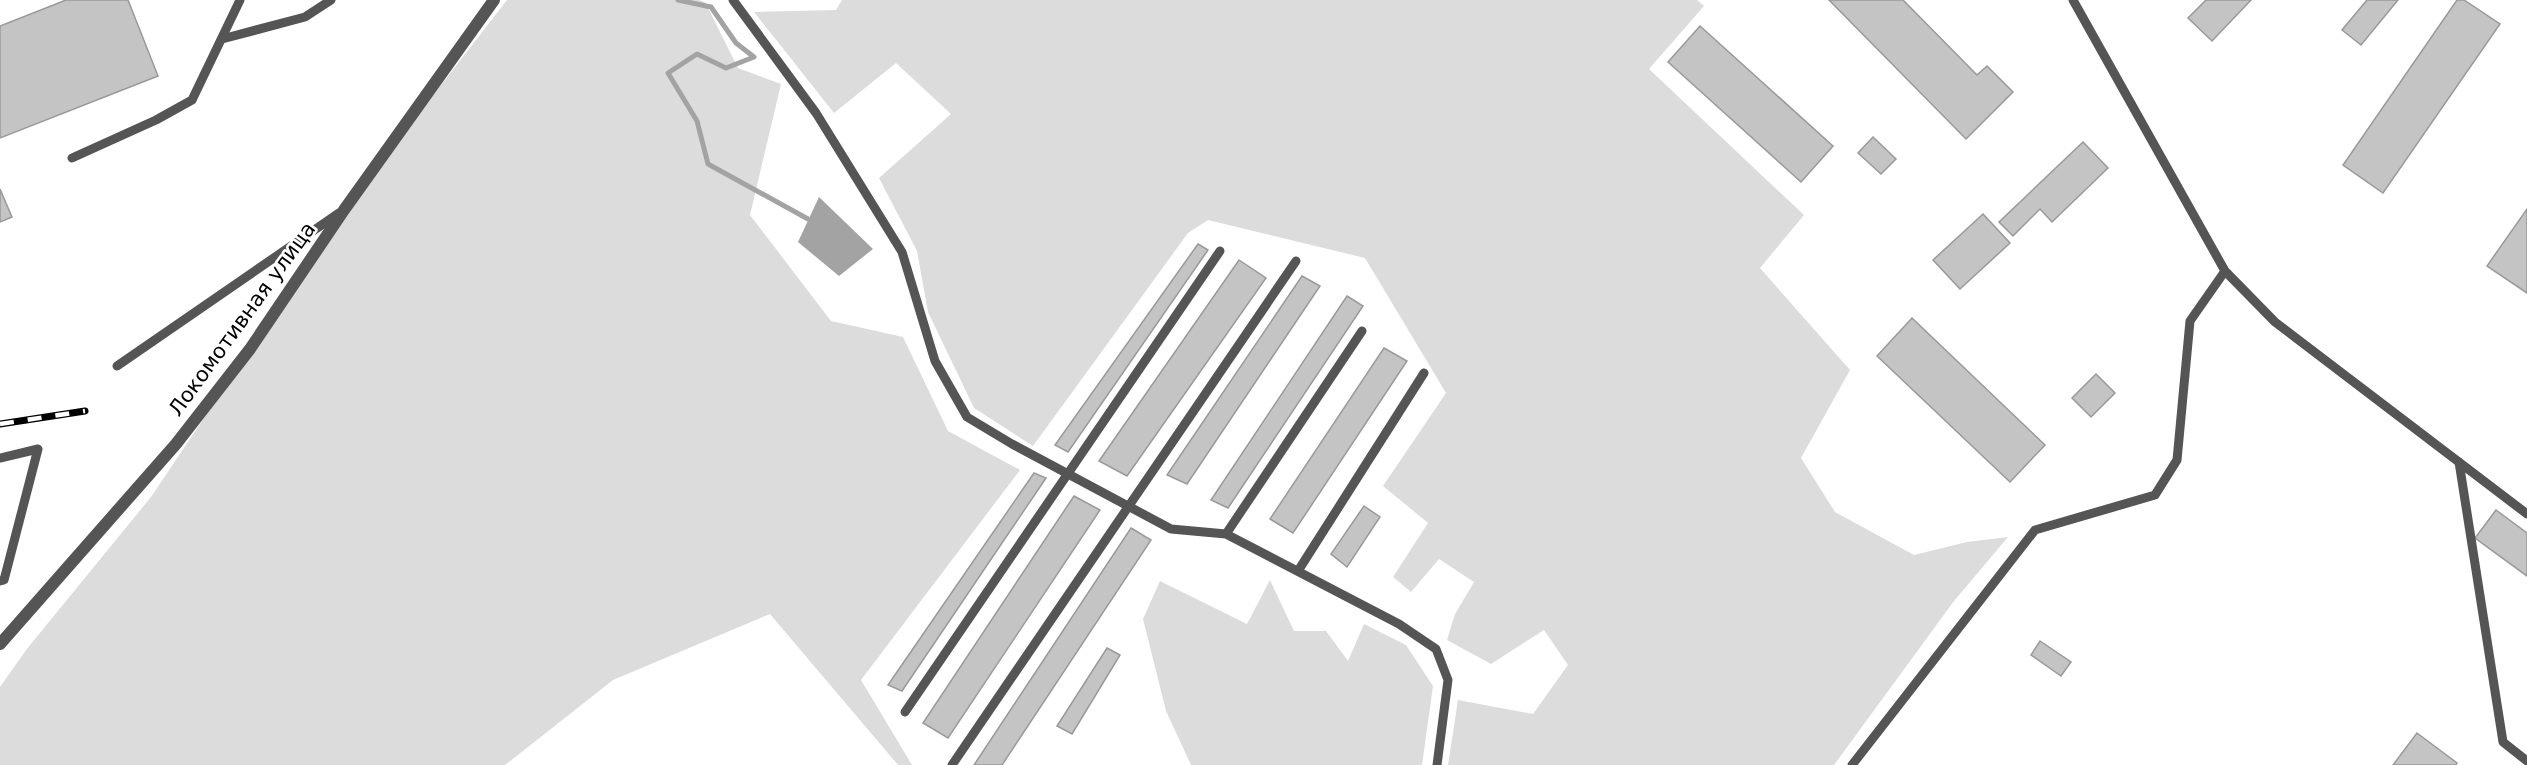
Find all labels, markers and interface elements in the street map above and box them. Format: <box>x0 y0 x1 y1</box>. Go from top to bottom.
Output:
street label: Локомотивная улица <box>164 217 320 421</box>

